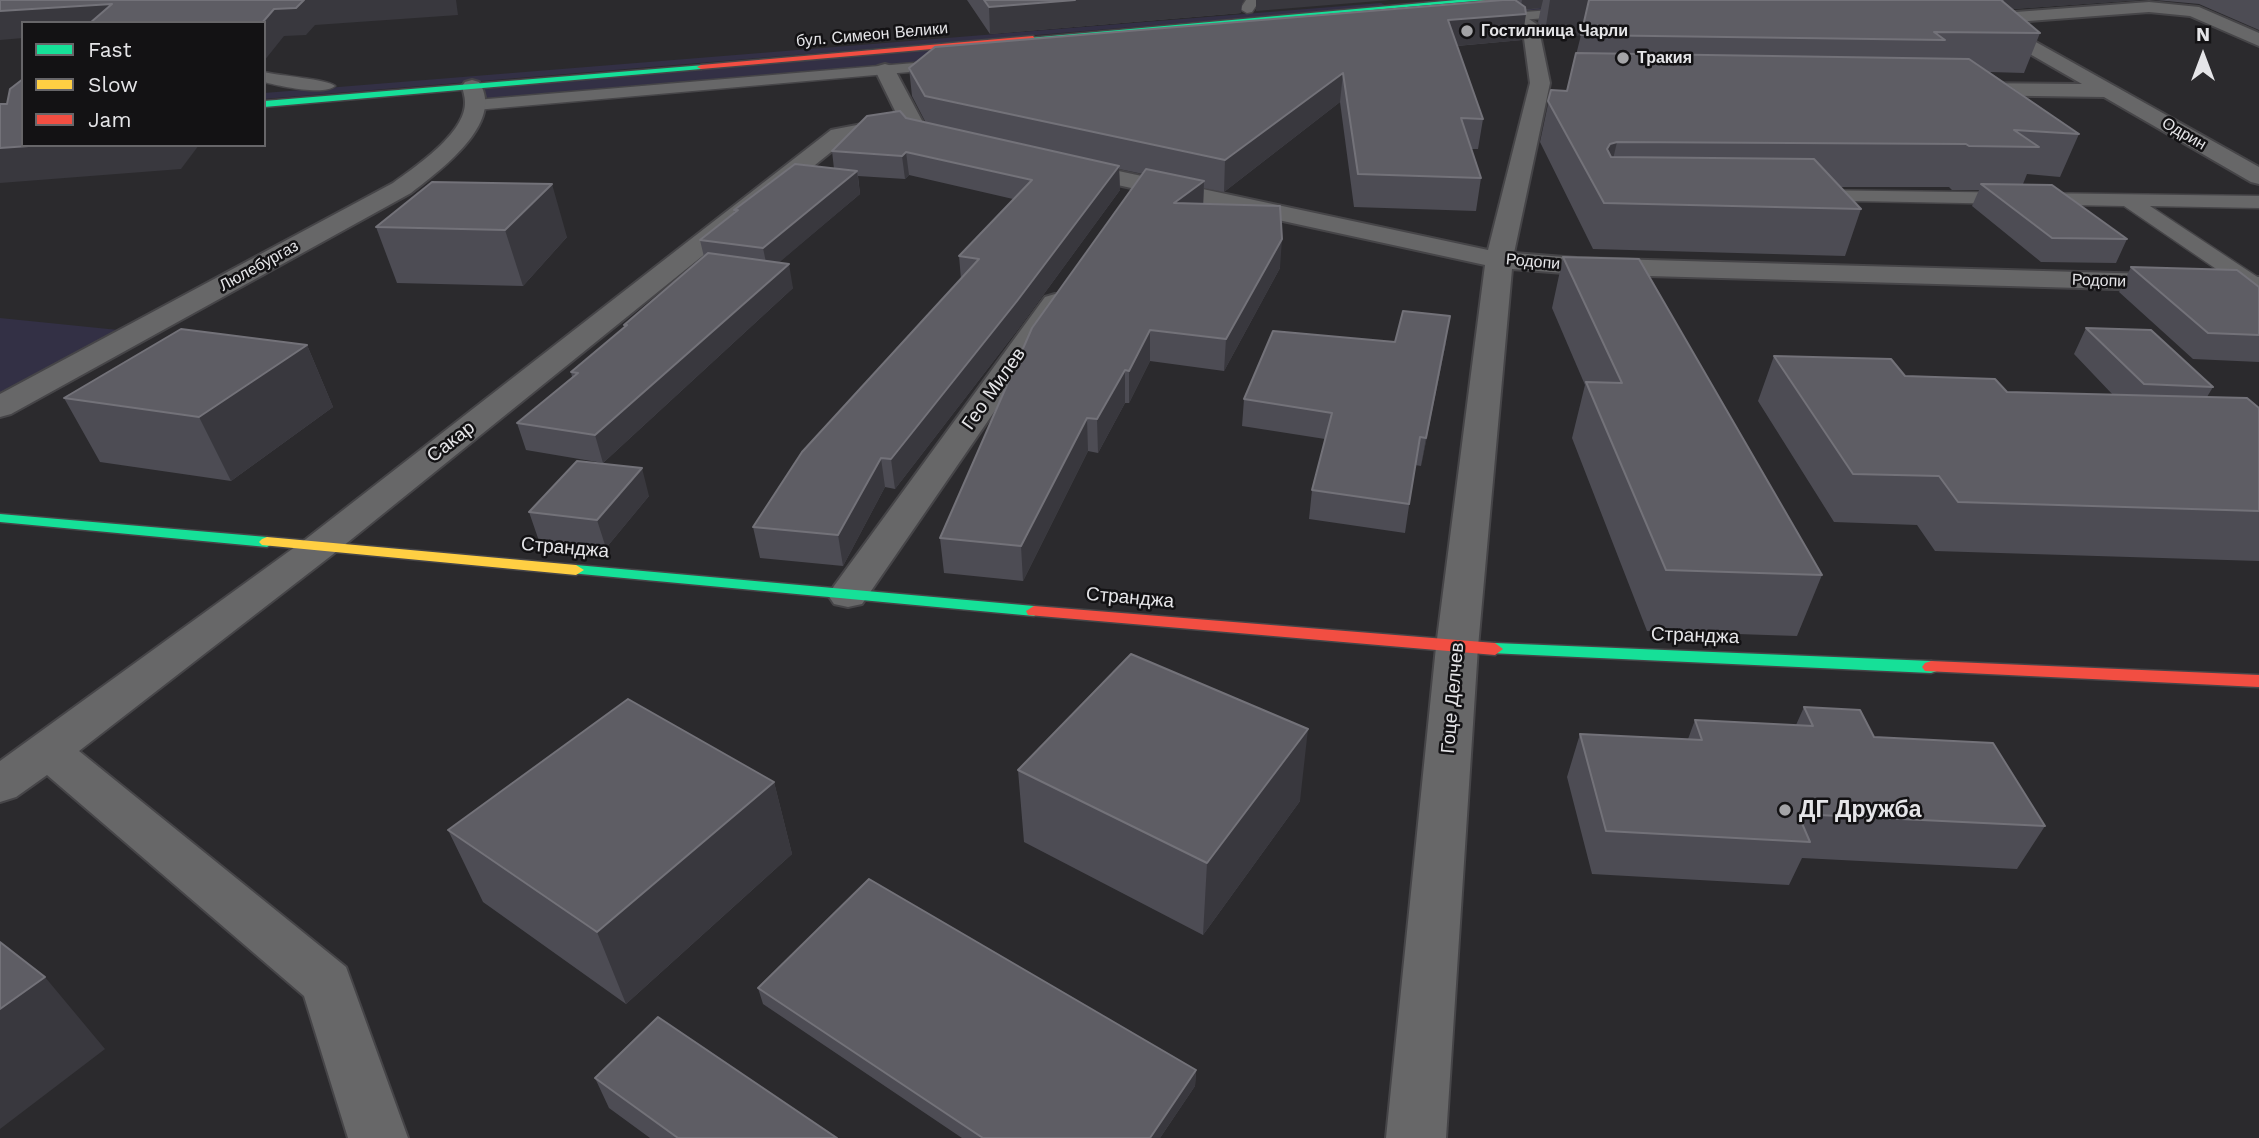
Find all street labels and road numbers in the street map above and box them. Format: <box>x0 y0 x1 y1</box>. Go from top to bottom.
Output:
street label: бул. Симеон Велики <box>795 19 949 51</box>
street label: Одрин <box>2158 114 2210 154</box>
street label: Люлебургаз <box>216 236 302 296</box>
street label: Родопи <box>1505 250 1561 274</box>
street label: Родопи <box>2072 270 2126 292</box>
street label: Гео Милев <box>957 344 1031 434</box>
street label: Сакар <box>423 416 479 468</box>
street label: Странджа <box>520 533 610 563</box>
street label: Странджа <box>1085 583 1175 613</box>
street label: Странджа <box>1650 623 1740 649</box>
street label: Гоце Делчев <box>1437 642 1469 754</box>

